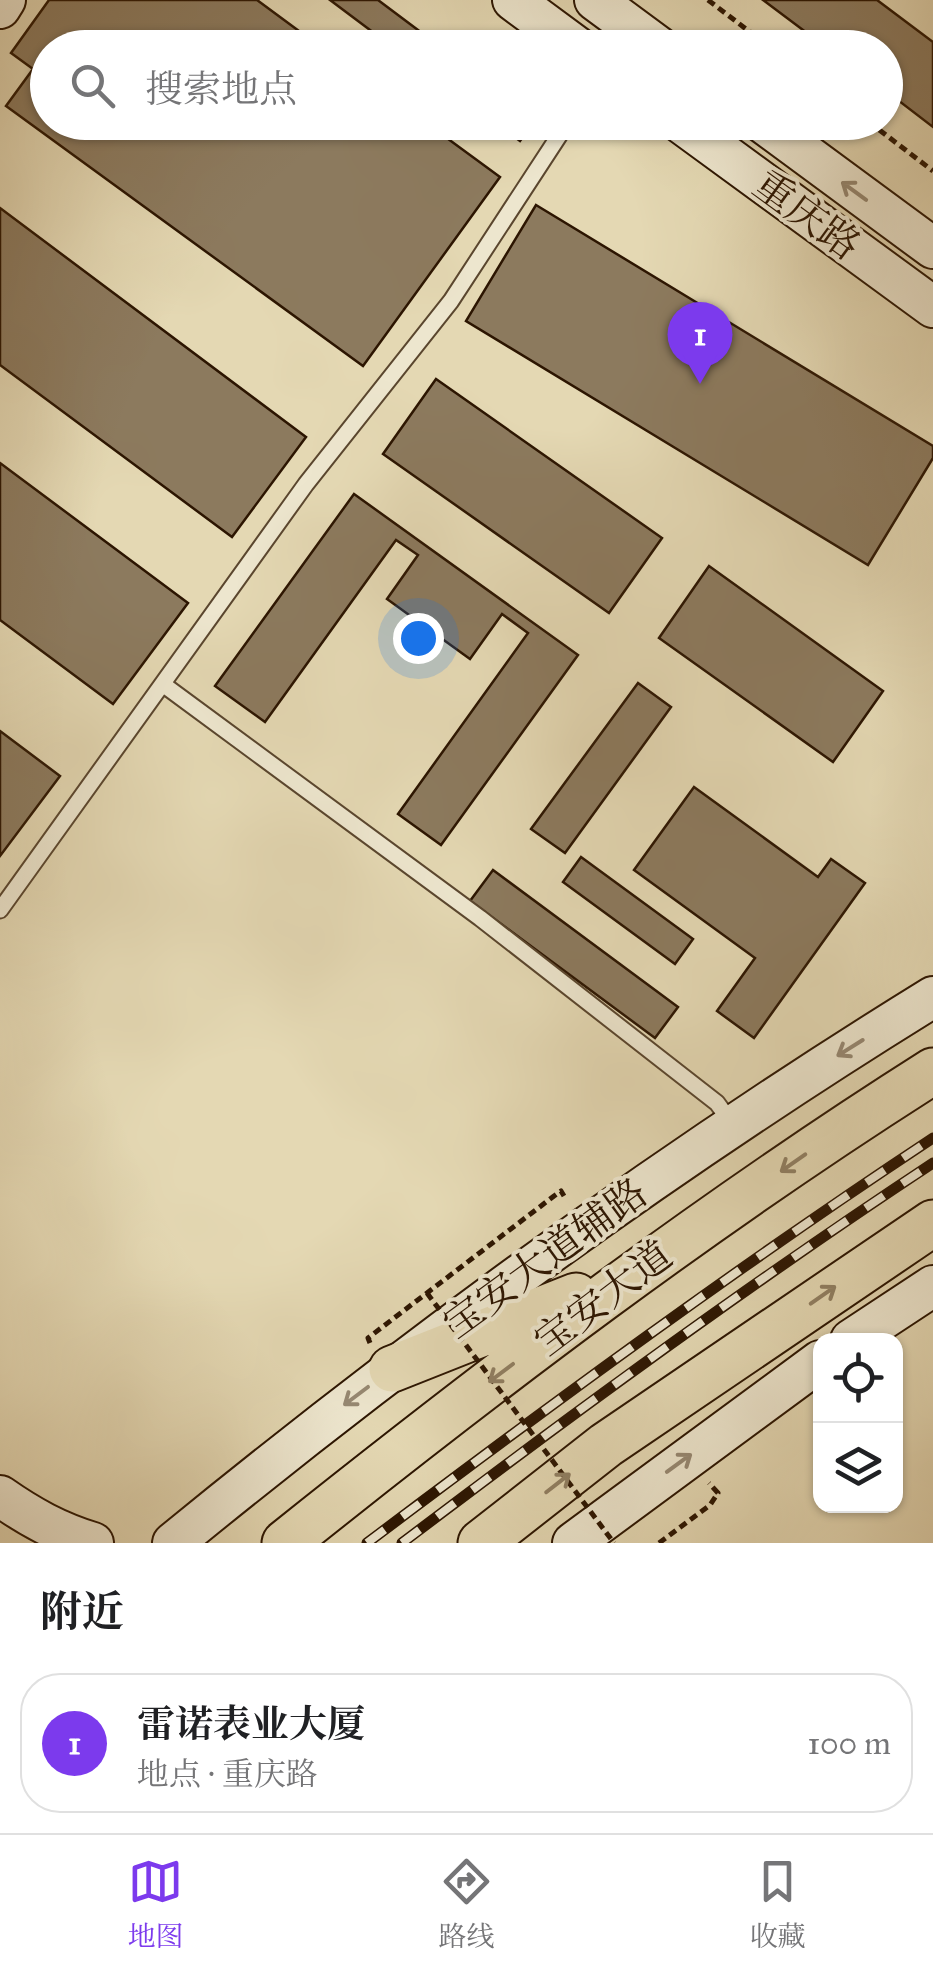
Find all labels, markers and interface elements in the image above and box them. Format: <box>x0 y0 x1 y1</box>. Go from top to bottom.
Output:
search box <box>30 30 903 140</box>
icon: search <box>65 58 120 113</box>
text: 搜索地点 <box>145 66 297 112</box>
street label: 重庆路 <box>744 160 870 270</box>
one-way arrow <box>841 180 869 201</box>
pin: 1 <box>668 302 732 384</box>
your location <box>393 613 444 664</box>
one-way arrow <box>836 1038 865 1058</box>
one-way arrow <box>780 1152 807 1173</box>
street label: 宝安大道辅路 <box>434 1168 656 1348</box>
street label: 宝安大道 <box>525 1231 681 1365</box>
one-way arrow <box>809 1285 837 1306</box>
map controls <box>813 1333 903 1513</box>
button: locate <box>813 1333 903 1423</box>
one-way arrow <box>489 1362 515 1384</box>
one-way arrow <box>343 1386 370 1407</box>
button: layers <box>813 1423 903 1513</box>
one-way arrow <box>664 1453 692 1474</box>
one-way arrow <box>544 1473 571 1494</box>
text: 附近 <box>40 1586 124 1638</box>
text: 雷诺表业大厦 <box>137 1701 365 1747</box>
text: 1 <box>68 1724 81 1763</box>
text: 100 m <box>807 1724 891 1763</box>
text: 地点 · 重庆路 <box>137 1755 318 1794</box>
tab: 地图 <box>127 1854 184 1954</box>
tab: 路线 <box>438 1854 495 1954</box>
tab: 收藏 <box>749 1854 806 1954</box>

